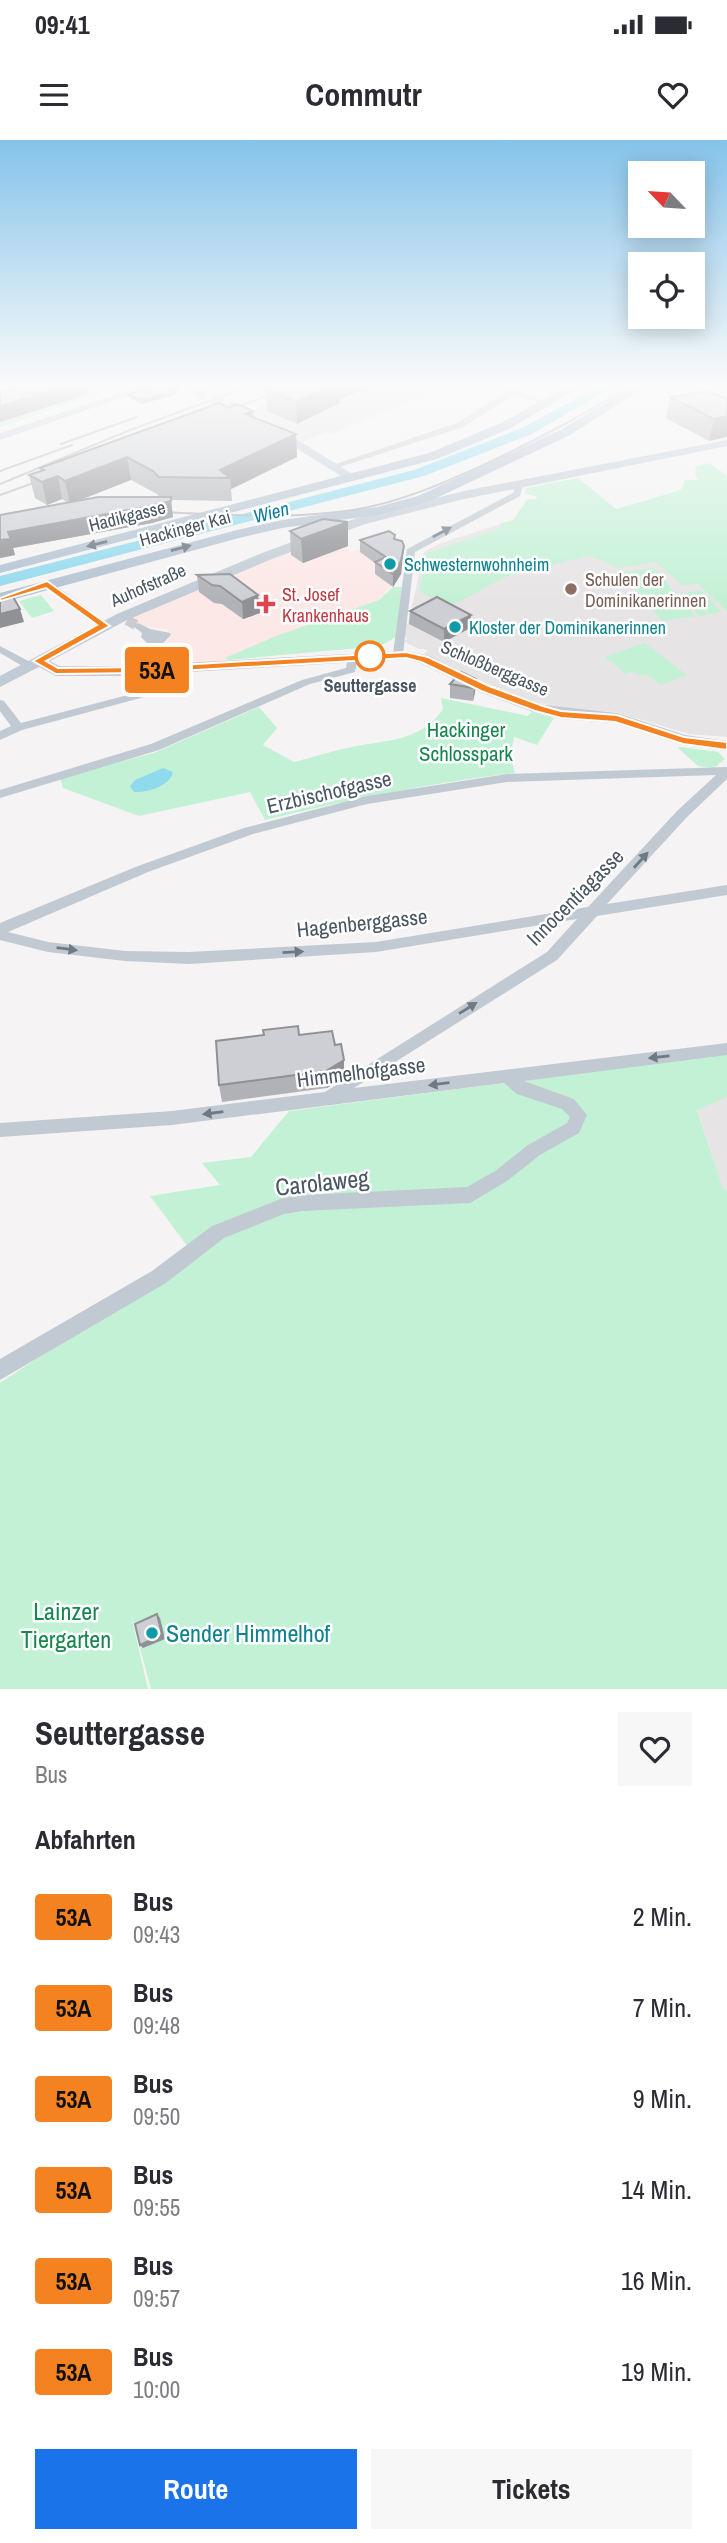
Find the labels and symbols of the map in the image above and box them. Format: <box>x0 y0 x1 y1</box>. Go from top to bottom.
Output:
north arrow <box>628 161 705 238</box>
street label: Hadikgasse <box>86 494 168 538</box>
water label: Wien <box>250 495 292 529</box>
street label: Hackinger Kai <box>137 504 233 552</box>
one-way arrow <box>432 526 452 538</box>
one-way arrow <box>86 539 108 550</box>
one-way arrow <box>171 542 193 553</box>
place label: Schwesternwohnheim <box>404 552 549 577</box>
marker: Schwesternwohnheim <box>382 556 398 572</box>
street label: Auhofstraße <box>105 557 190 613</box>
place label: Schulen der Dominikanerinnen <box>585 567 706 613</box>
marker: Schulen der Dominikanerinnen <box>563 581 579 597</box>
place label: St. Josef Krankenhaus <box>282 582 369 628</box>
marker: St. Josef Krankenhaus <box>256 594 276 614</box>
place label: Kloster der Dominikanerinnen <box>469 615 666 640</box>
marker: Kloster der Dominikanerinnen <box>447 619 463 635</box>
street label: Schloßberggasse <box>437 634 553 702</box>
marker: Seuttergasse <box>355 641 385 671</box>
line badge: 53A <box>117 647 197 693</box>
place label: Seuttergasse <box>324 673 416 698</box>
park label: Hackinger Schlosspark <box>419 715 513 768</box>
street label: Erzbischofgasse <box>264 764 394 820</box>
street label: Innocentiagasse <box>520 842 630 952</box>
one-way arrow <box>633 852 648 869</box>
street label: Hagenberggasse <box>295 902 429 944</box>
one-way arrow <box>56 944 78 955</box>
one-way arrow <box>283 946 305 957</box>
one-way arrow <box>458 1002 478 1015</box>
street label: Himmelhofgasse <box>295 1050 427 1094</box>
one-way arrow <box>648 1051 670 1062</box>
one-way arrow <box>427 1078 449 1089</box>
one-way arrow <box>202 1107 224 1118</box>
street label: Carolaweg <box>274 1161 370 1203</box>
park label: Lainzer Tiergarten <box>21 1595 111 1655</box>
place label: Sender Himmelhof <box>166 1617 331 1649</box>
marker: Sender Himmelhof <box>144 1625 160 1641</box>

